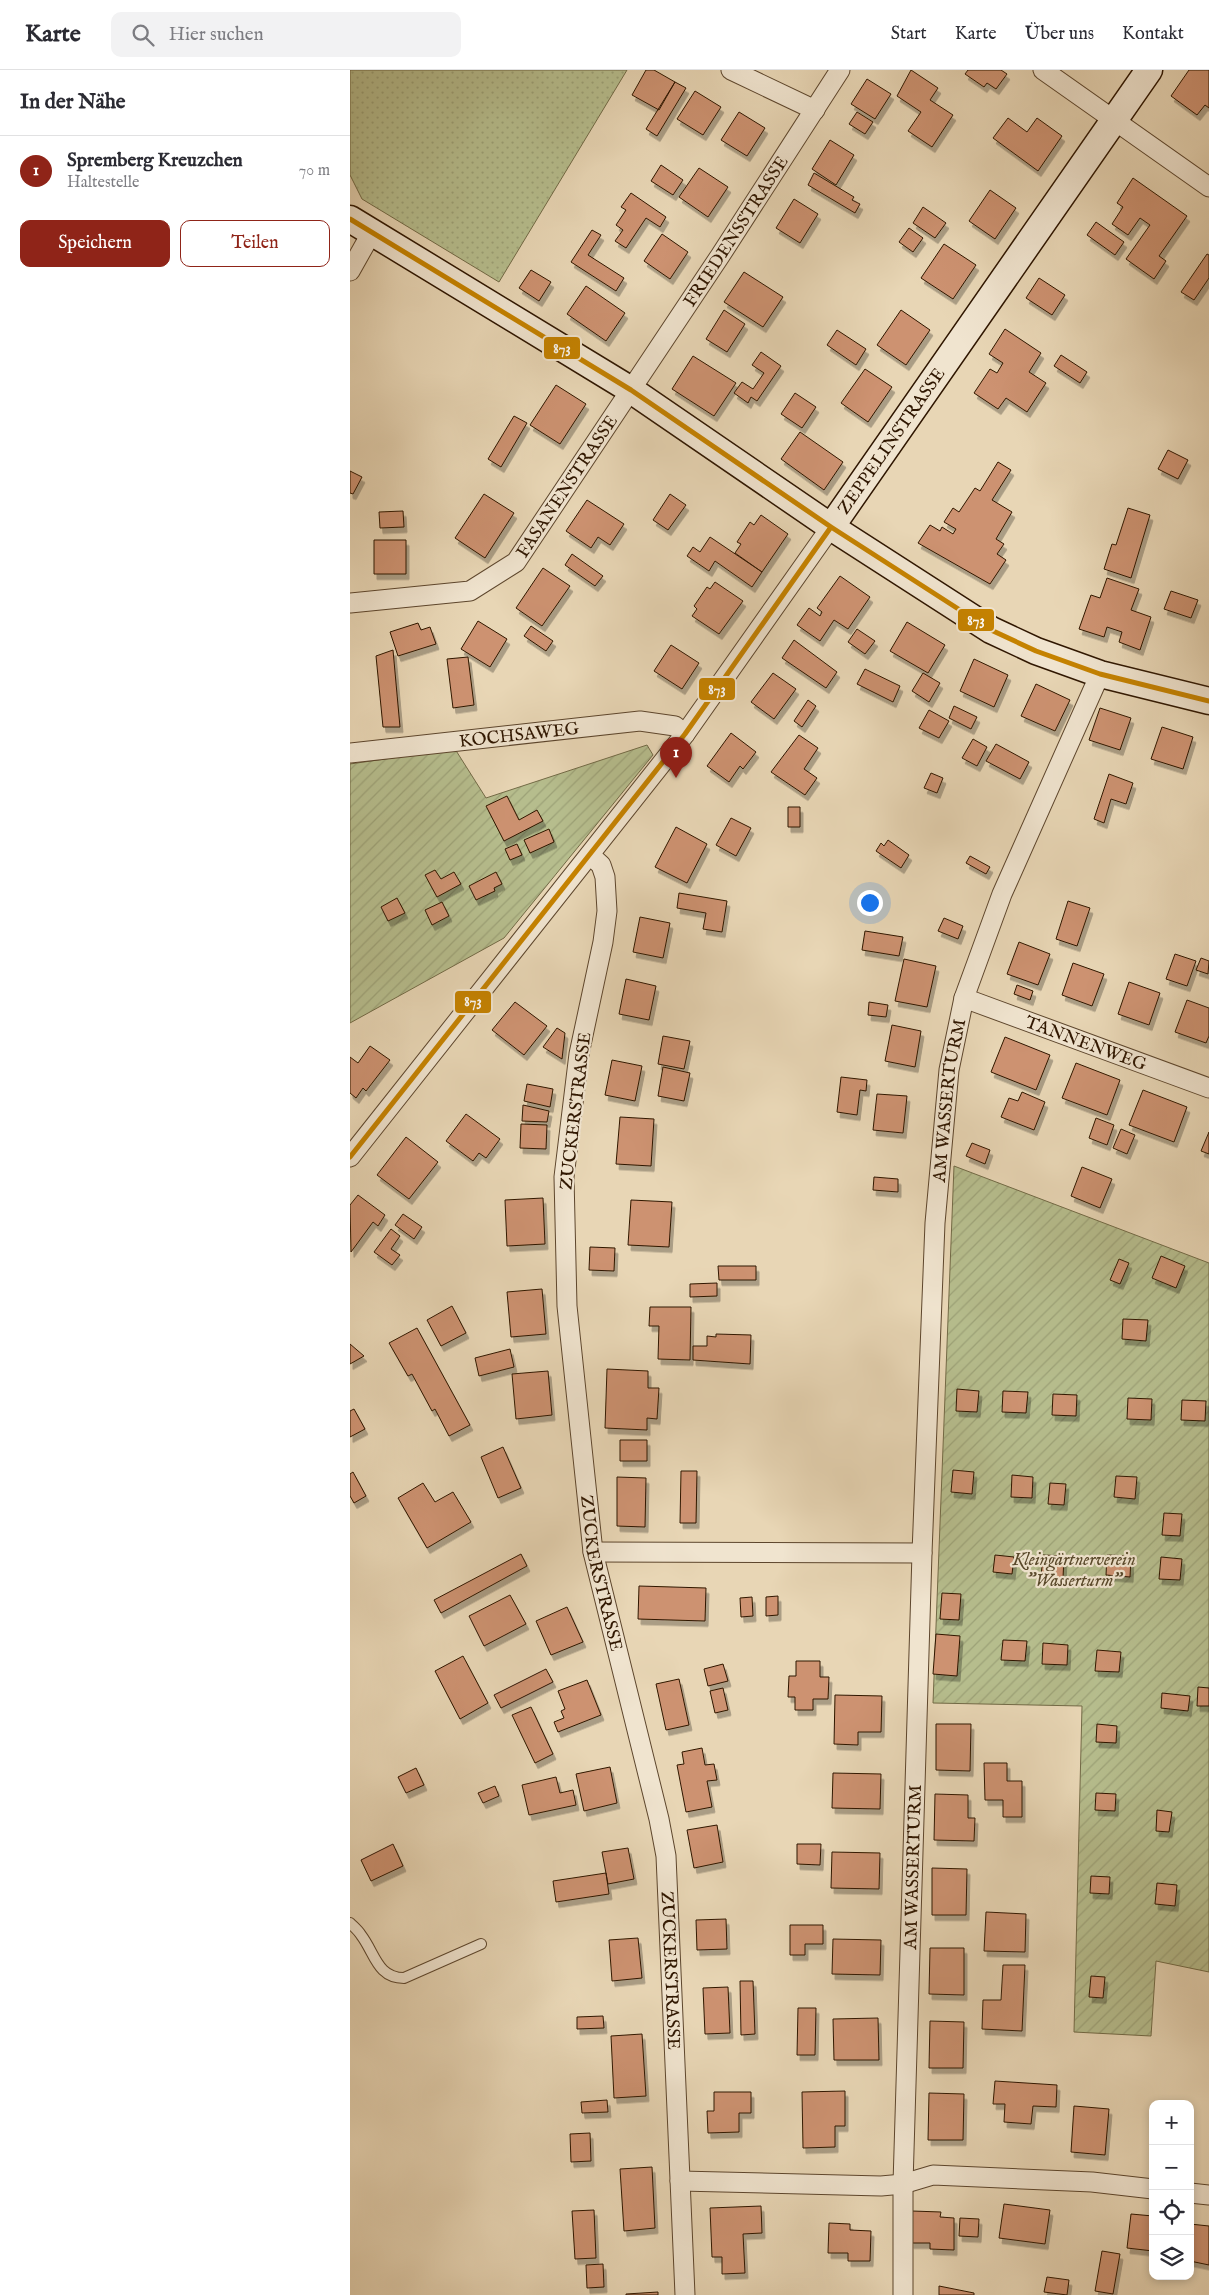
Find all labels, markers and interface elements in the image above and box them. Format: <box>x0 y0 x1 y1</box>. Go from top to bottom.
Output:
search box <box>111 12 461 57</box>
text: Karte <box>25 19 81 50</box>
icon: search <box>129 21 157 49</box>
text: Hier suchen <box>169 23 264 47</box>
text: Start <box>891 23 927 46</box>
text: Karte <box>955 23 997 46</box>
text: Über uns <box>1025 23 1094 46</box>
text: Kontakt <box>1122 23 1184 46</box>
text: In der Nähe <box>20 89 126 116</box>
text: Spremberg Kreuzchen <box>67 149 243 173</box>
street label: FRIEDENSSTRASSE <box>679 152 794 312</box>
text: 1 <box>33 161 39 181</box>
text: 70 m <box>299 161 330 181</box>
text: Haltestelle <box>67 173 139 193</box>
button: Speichern <box>20 220 170 267</box>
button: Teilen <box>180 220 330 267</box>
line badge: 873 <box>543 336 581 360</box>
text: 873 <box>553 340 571 358</box>
street label: ZEPPELINSTRASSE <box>833 364 951 519</box>
street label: FASANENSTRASSE <box>512 411 624 563</box>
line badge: 873 <box>957 608 995 632</box>
text: 873 <box>967 612 985 630</box>
line badge: 873 <box>698 677 736 701</box>
text: 873 <box>708 681 726 699</box>
street label: KOCHSAWEG <box>458 718 581 754</box>
pin: 1 <box>660 737 692 778</box>
your location <box>857 890 883 916</box>
line badge: 873 <box>454 990 492 1014</box>
text: 873 <box>464 993 482 1011</box>
street label: TANNENWEG <box>1021 1011 1150 1077</box>
street label: AM WASSERTURM <box>929 1017 972 1184</box>
street label: ZUCKERSTRASSE <box>555 1031 598 1191</box>
street label: ZUCKERSTRASSE <box>574 1494 627 1654</box>
park label: Kleingärtnerverein "Wasserturm" <box>1011 1549 1136 1593</box>
street label: AM WASSERTURM <box>900 1784 928 1951</box>
street label: ZUCKERSTRASSE <box>655 1891 684 2050</box>
map controls <box>1149 2100 1194 2280</box>
button: + <box>1149 2100 1194 2145</box>
button: − <box>1149 2145 1194 2190</box>
button: locate <box>1149 2190 1194 2235</box>
button: layers <box>1149 2235 1194 2280</box>

